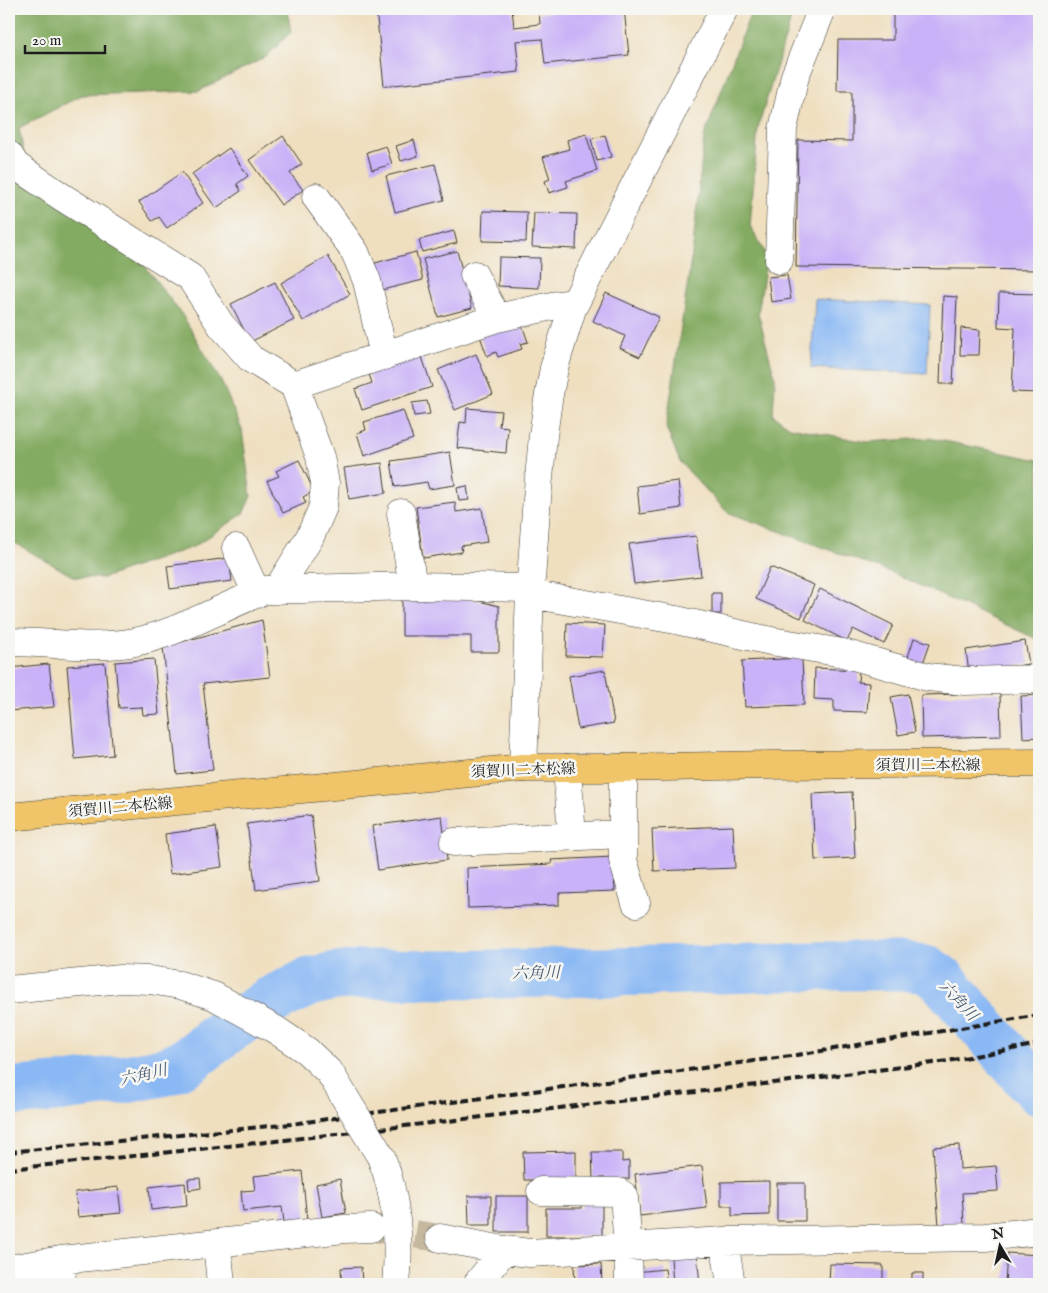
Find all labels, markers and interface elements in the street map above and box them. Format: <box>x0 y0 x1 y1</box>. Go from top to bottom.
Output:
scale bar <box>25 22 105 54</box>
text: 20 m <box>32 31 62 50</box>
street label: 須賀川二本松線 <box>875 756 981 775</box>
street label: 須賀川二本松線 <box>470 759 576 782</box>
street label: 須賀川二本松線 <box>67 793 173 822</box>
water label: 六角川 <box>512 964 562 984</box>
water label: 六角川 <box>934 977 983 1027</box>
water label: 六角川 <box>118 1060 171 1091</box>
north arrow <box>976 1220 1026 1270</box>
text: N <box>990 1224 1006 1244</box>

